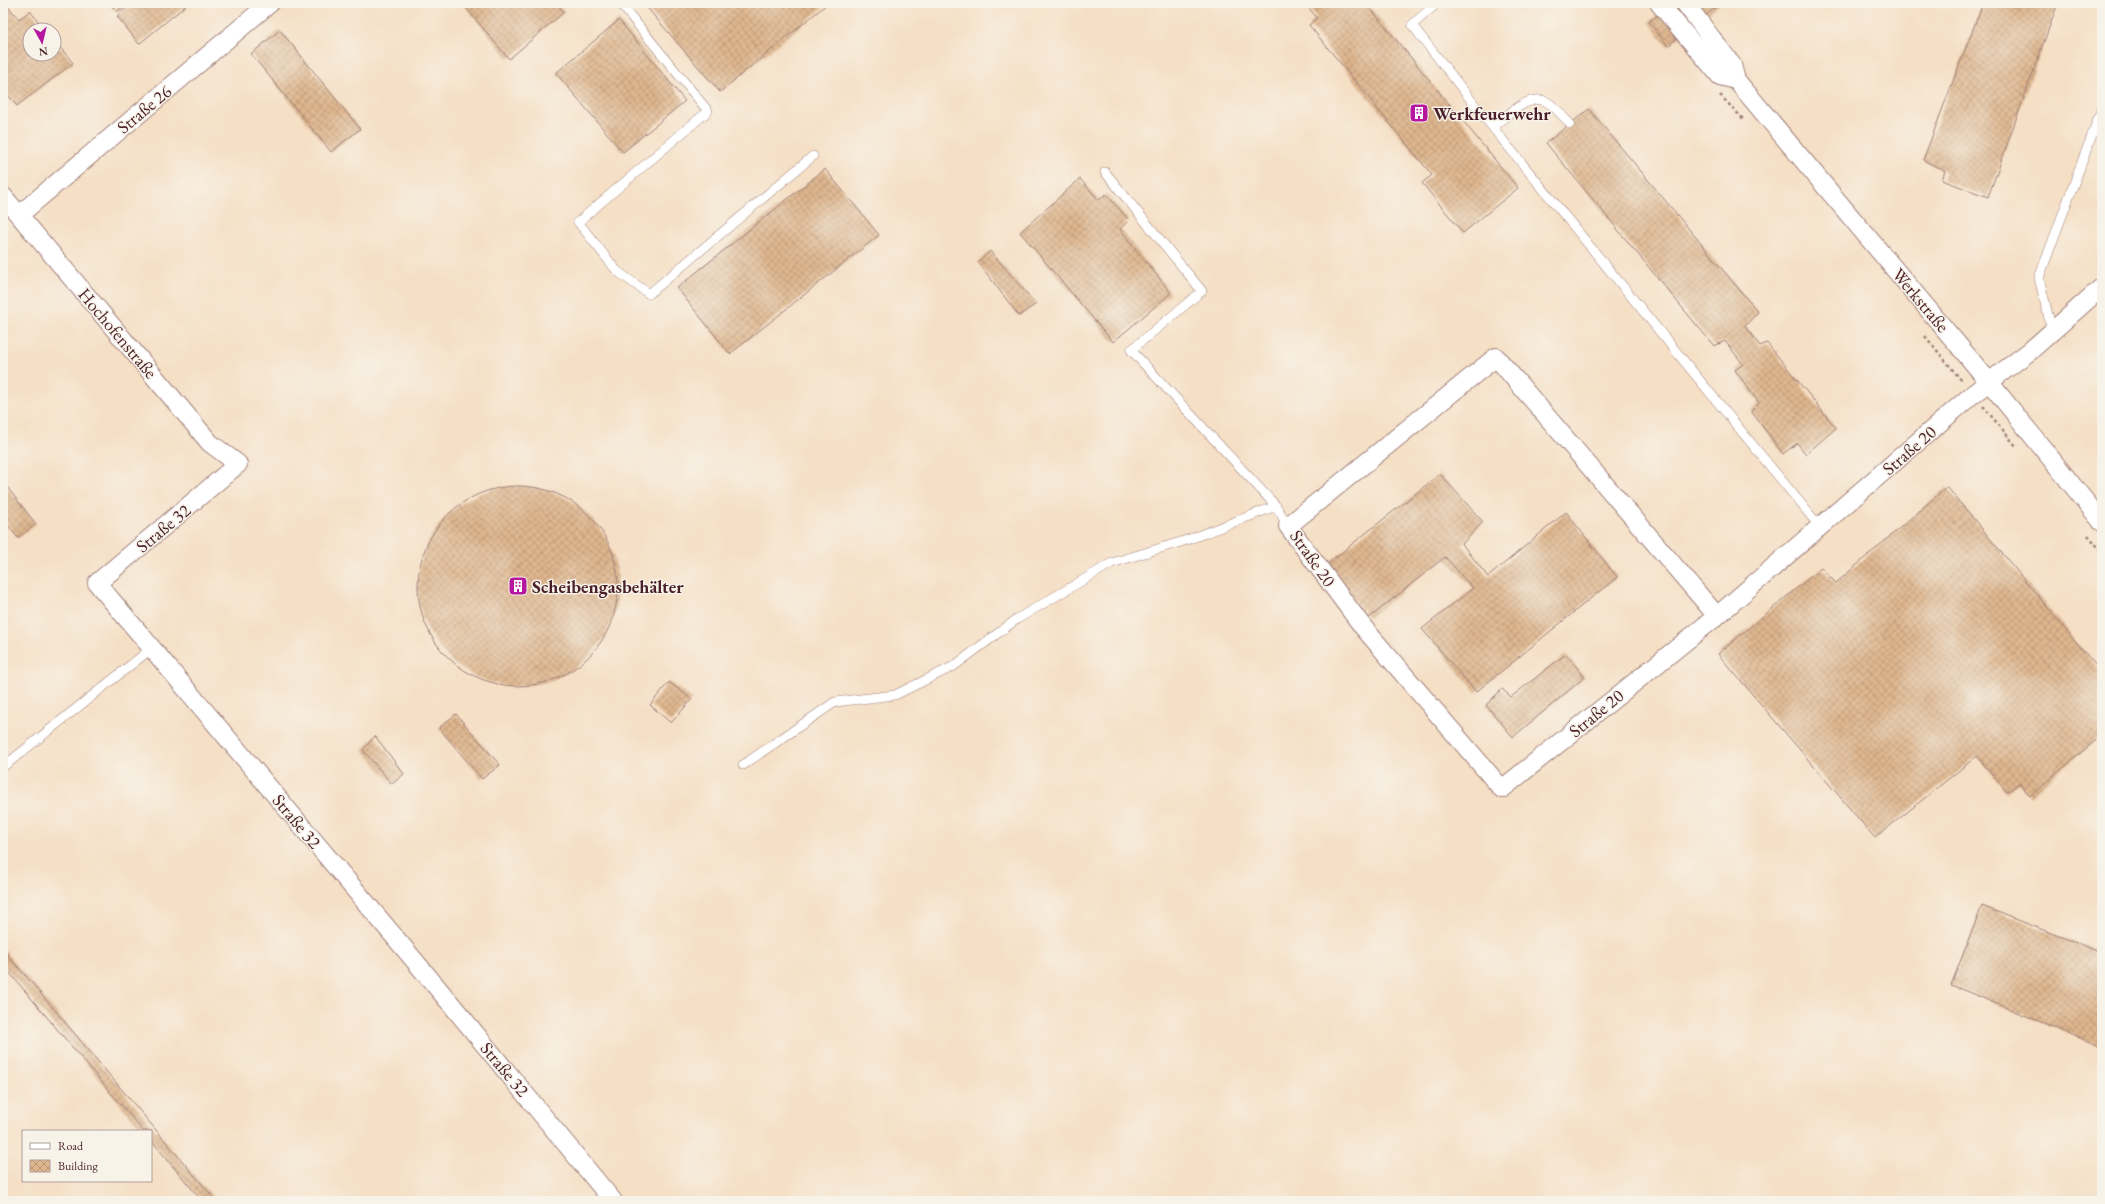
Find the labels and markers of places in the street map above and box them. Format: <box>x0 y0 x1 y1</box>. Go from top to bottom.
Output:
building icon: Werkfeuerwehr <box>1408 102 1430 124</box>
place label: Werkfeuerwehr <box>1433 102 1551 125</box>
building icon: Scheibengasbehälter <box>507 575 529 597</box>
place label: Scheibengasbehälter <box>532 575 684 598</box>

